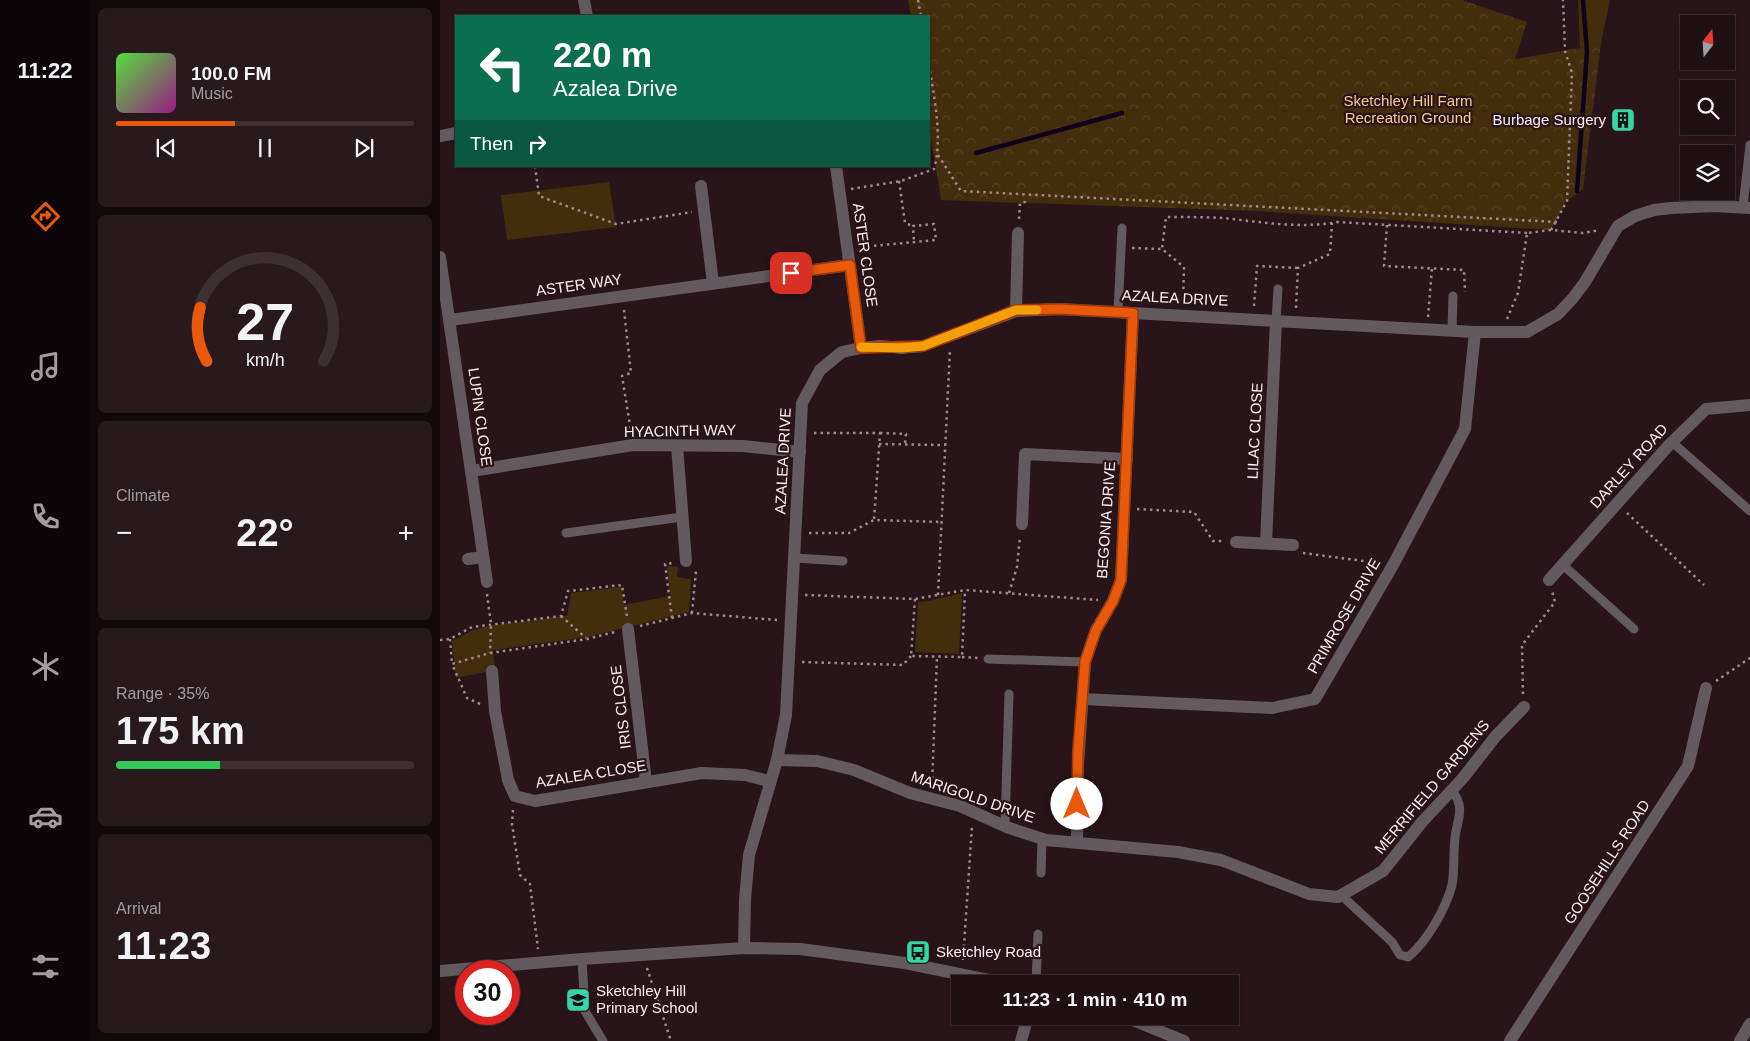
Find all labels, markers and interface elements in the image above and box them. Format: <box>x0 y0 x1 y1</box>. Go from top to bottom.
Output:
north arrow <box>1680 15 1735 70</box>
map controls <box>1680 15 1735 200</box>
icon: left <box>470 35 535 100</box>
text: 220 m <box>553 35 652 74</box>
text: 11:22 <box>17 58 73 83</box>
text: 100.0 FM <box>191 63 271 84</box>
text: Azalea Drive <box>553 76 678 101</box>
button: search <box>1680 80 1735 135</box>
text: Music <box>191 85 233 102</box>
park label: Sketchley Hill Farm Recreation Ground <box>1343 92 1473 126</box>
building icon: Burbage Surgery <box>1610 107 1636 133</box>
place label: Burbage Surgery <box>1493 111 1606 128</box>
icon: right <box>523 130 551 158</box>
text: Then <box>470 133 513 154</box>
icon: previous <box>152 134 180 162</box>
icon: pause <box>251 134 279 162</box>
icon: next <box>350 134 378 162</box>
button: layers <box>1680 145 1735 200</box>
icon: directions <box>28 199 63 234</box>
street label: ASTER CLOSE <box>850 202 881 308</box>
pin <box>770 252 812 294</box>
icon: arrive <box>777 259 805 287</box>
street label: ASTER WAY <box>535 270 623 299</box>
street label: AZALEA DRIVE <box>1121 286 1229 309</box>
text: 27 <box>236 293 294 351</box>
icon: music <box>28 349 63 384</box>
text: km/h <box>246 350 284 370</box>
street label: LUPIN CLOSE <box>465 367 496 467</box>
street label: LILAC CLOSE <box>1243 382 1266 480</box>
street label: AZALEA DRIVE <box>771 407 794 515</box>
street label: DARLEY ROAD <box>1586 420 1671 511</box>
street label: HYACINTH WAY <box>624 421 736 440</box>
street label: BEGONIA DRIVE <box>1093 461 1118 579</box>
text: Climate <box>116 487 170 504</box>
icon: phone <box>28 499 63 534</box>
text: 22° <box>236 512 294 554</box>
text: − <box>116 517 132 548</box>
text: + <box>398 517 414 548</box>
street label: PRIMROSE DRIVE <box>1304 555 1383 676</box>
icon: climate <box>28 649 63 684</box>
street label: IRIS CLOSE <box>607 664 634 750</box>
text: Range · 35% <box>116 685 209 702</box>
text: 175 km <box>116 710 245 752</box>
street label: MERRIFIELD GARDENS <box>1371 716 1493 857</box>
street label: AZALEA CLOSE <box>534 756 647 791</box>
street label: MARIGOLD DRIVE <box>909 767 1037 826</box>
position arrow <box>1050 777 1102 829</box>
street label: GOOSEHILLS ROAD <box>1560 796 1653 927</box>
icon: car <box>28 799 63 834</box>
text: Arrival <box>116 900 161 917</box>
text: 11:23 <box>116 925 211 967</box>
bus stop icon: Sketchley Road <box>905 939 931 965</box>
place label: Sketchley Road <box>936 943 1041 960</box>
icon: filters <box>28 949 63 984</box>
speed limit sign: 30 <box>455 960 520 1025</box>
place label: Sketchley Hill Primary School <box>596 982 698 1016</box>
school or university icon: Sketchley Hill Primary School <box>565 987 591 1013</box>
text: 11:23 · 1 min · 410 m <box>1003 989 1187 1010</box>

